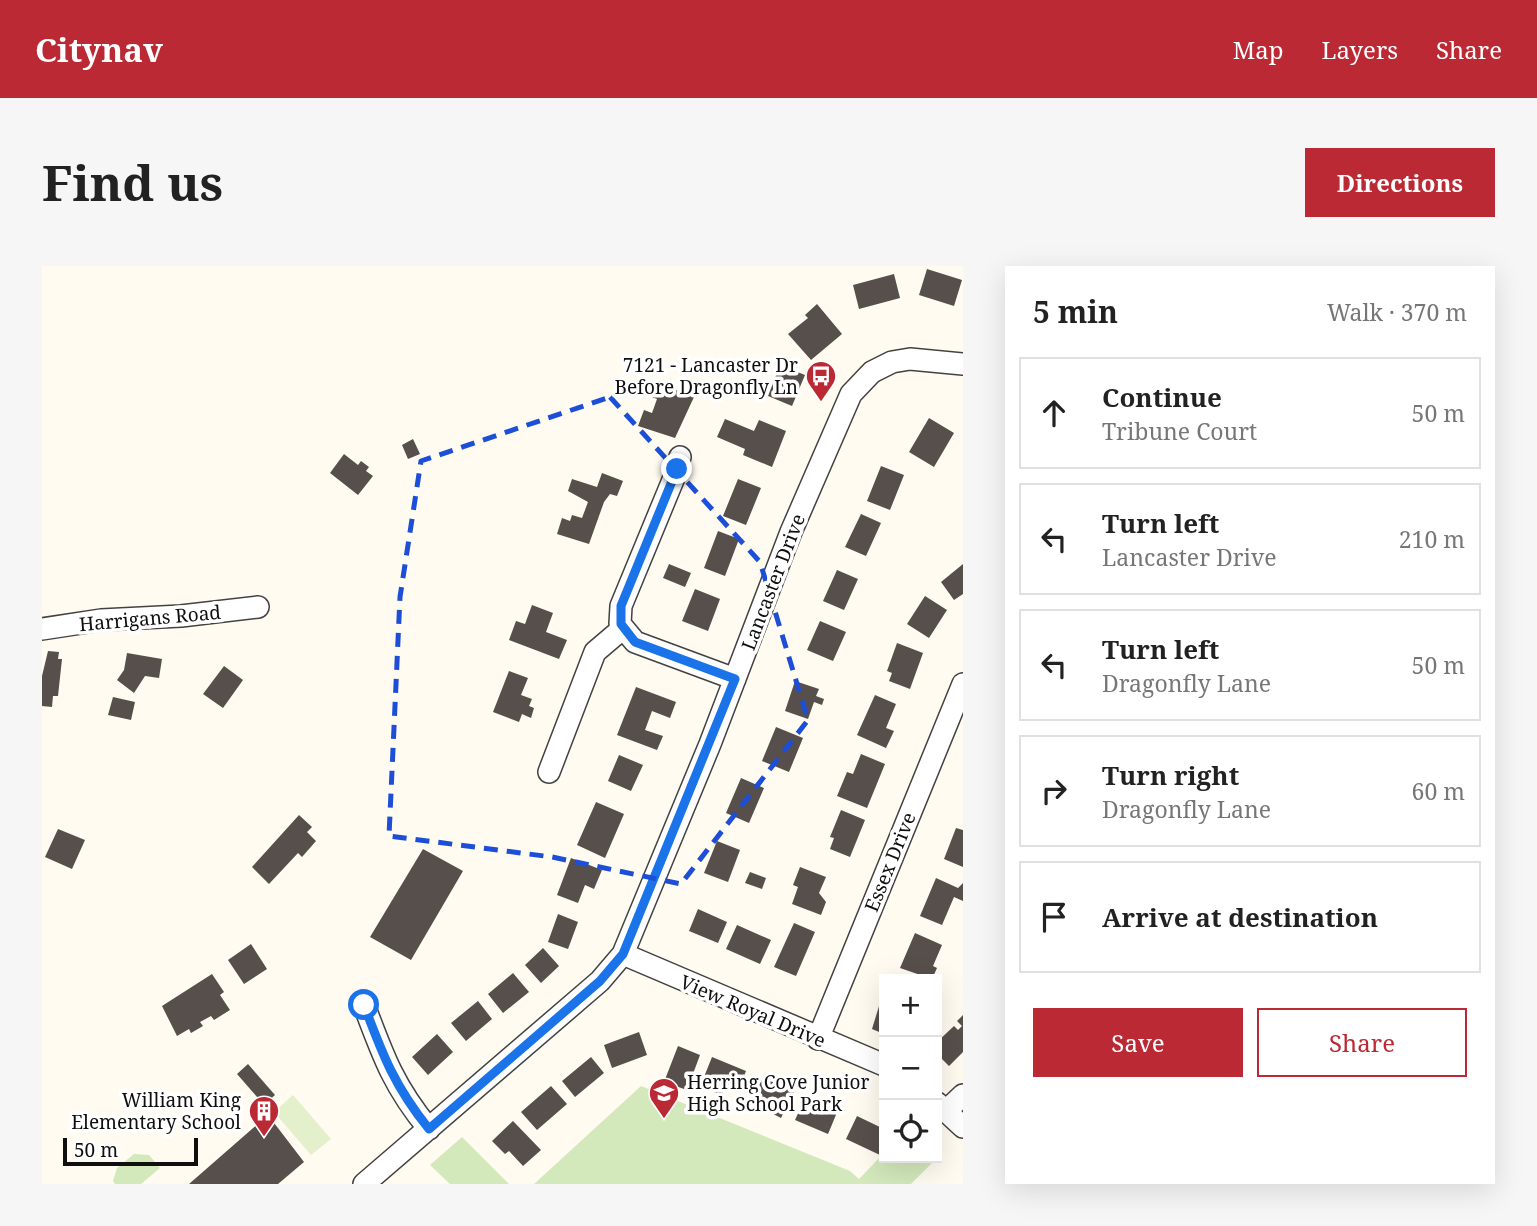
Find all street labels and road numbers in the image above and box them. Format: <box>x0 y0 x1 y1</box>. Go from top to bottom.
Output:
street label: Lancaster Drive <box>735 510 811 654</box>
street label: Harrigans Road <box>78 599 222 637</box>
street label: Essex Drive <box>858 808 922 916</box>
street label: View Royal Drive <box>676 969 830 1053</box>

